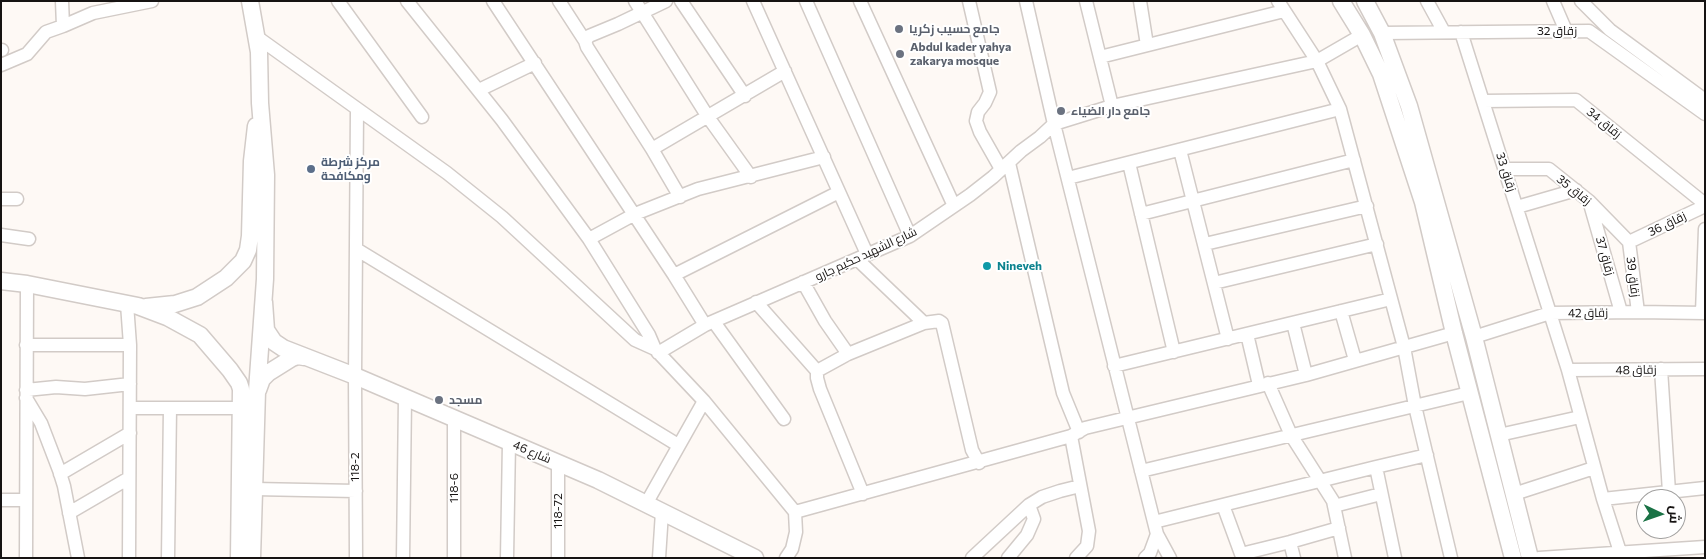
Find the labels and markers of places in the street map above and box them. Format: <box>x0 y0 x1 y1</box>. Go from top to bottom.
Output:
place label: جامع حسيب زكريا <box>909 22 1000 36</box>
marker: جامع حسيب زكريا <box>893 23 905 35</box>
place label: Abdul kader yahya zakarya mosque <box>910 40 1011 68</box>
marker: Abdul kader yahya zakarya mosque <box>894 48 906 60</box>
place label: جامع دار الضياء <box>1071 104 1150 118</box>
marker: جامع دار الضياء <box>1055 105 1067 117</box>
place label: مركز شرطة ومكافحة <box>321 155 380 183</box>
marker: مركز شرطة ومكافحة <box>305 163 317 175</box>
place label: Nineveh <box>997 259 1042 273</box>
marker: Nineveh <box>981 260 993 272</box>
place label: مسجد <box>449 393 482 407</box>
marker: مسجد <box>433 394 445 406</box>

